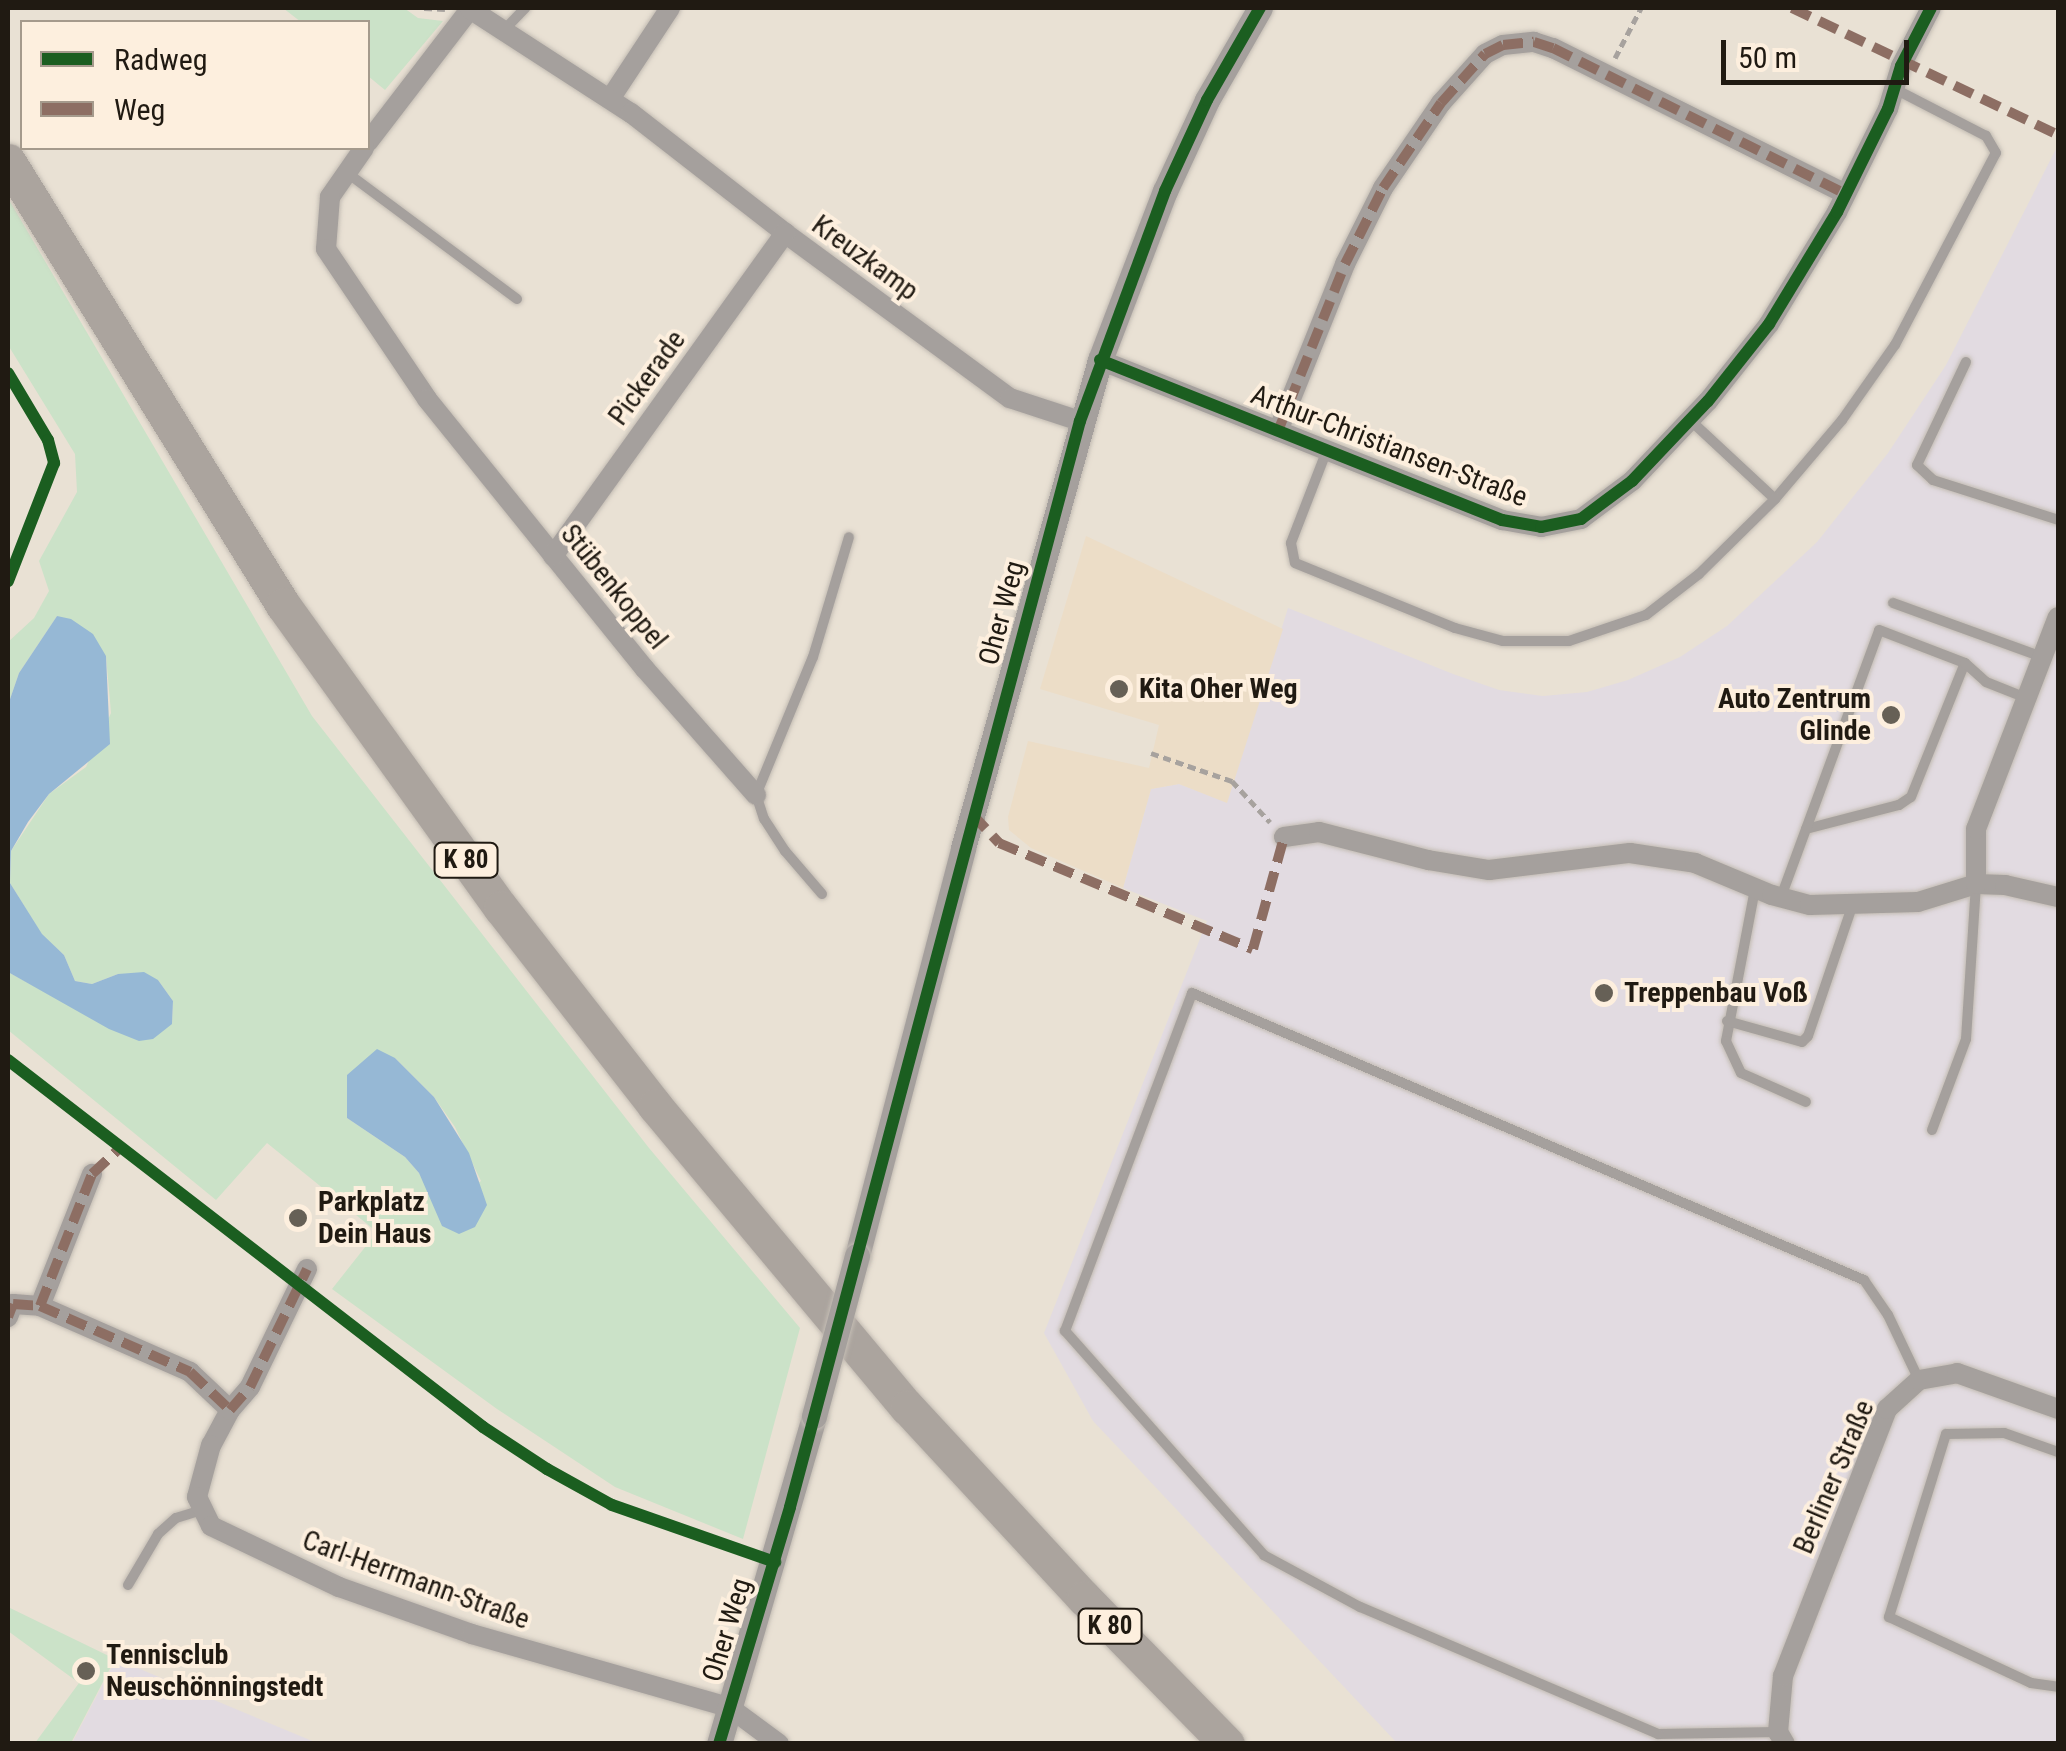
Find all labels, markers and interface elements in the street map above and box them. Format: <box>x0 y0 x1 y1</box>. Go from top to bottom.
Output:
legend <box>20 20 370 150</box>
scale bar <box>1726 20 1914 82</box>
text: 50 m <box>1738 40 1797 75</box>
text: Radweg <box>114 42 208 77</box>
text: Weg <box>114 92 165 127</box>
street label: Kreuzkamp <box>805 208 925 308</box>
street label: Pickerade <box>601 324 693 432</box>
street label: Arthur-Christiansen-Straße <box>1246 378 1532 514</box>
street label: Stübenkoppel <box>554 518 674 656</box>
street label: Oher Weg <box>972 557 1032 669</box>
place label: Kita Oher Weg <box>1139 672 1298 706</box>
marker: Kita Oher Weg <box>1108 678 1130 700</box>
place label: Auto Zentrum Glinde <box>1718 682 1871 748</box>
marker: Auto Zentrum Glinde <box>1880 704 1902 726</box>
road number: K 80 <box>434 840 498 880</box>
place label: Treppenbau Voß <box>1624 976 1808 1010</box>
marker: Treppenbau Voß <box>1593 982 1615 1004</box>
place label: Parkplatz Dein Haus <box>318 1185 431 1251</box>
marker: Parkplatz Dein Haus <box>287 1207 309 1229</box>
street label: Berliner Straße <box>1787 1395 1881 1559</box>
street label: Carl-Herrmann-Straße <box>298 1523 534 1637</box>
street label: Oher Weg <box>695 1574 759 1686</box>
road number: K 80 <box>1078 1606 1142 1646</box>
place label: Tennisclub Neuschönningstedt <box>106 1638 323 1704</box>
marker: Tennisclub Neuschönningstedt <box>75 1660 97 1682</box>

